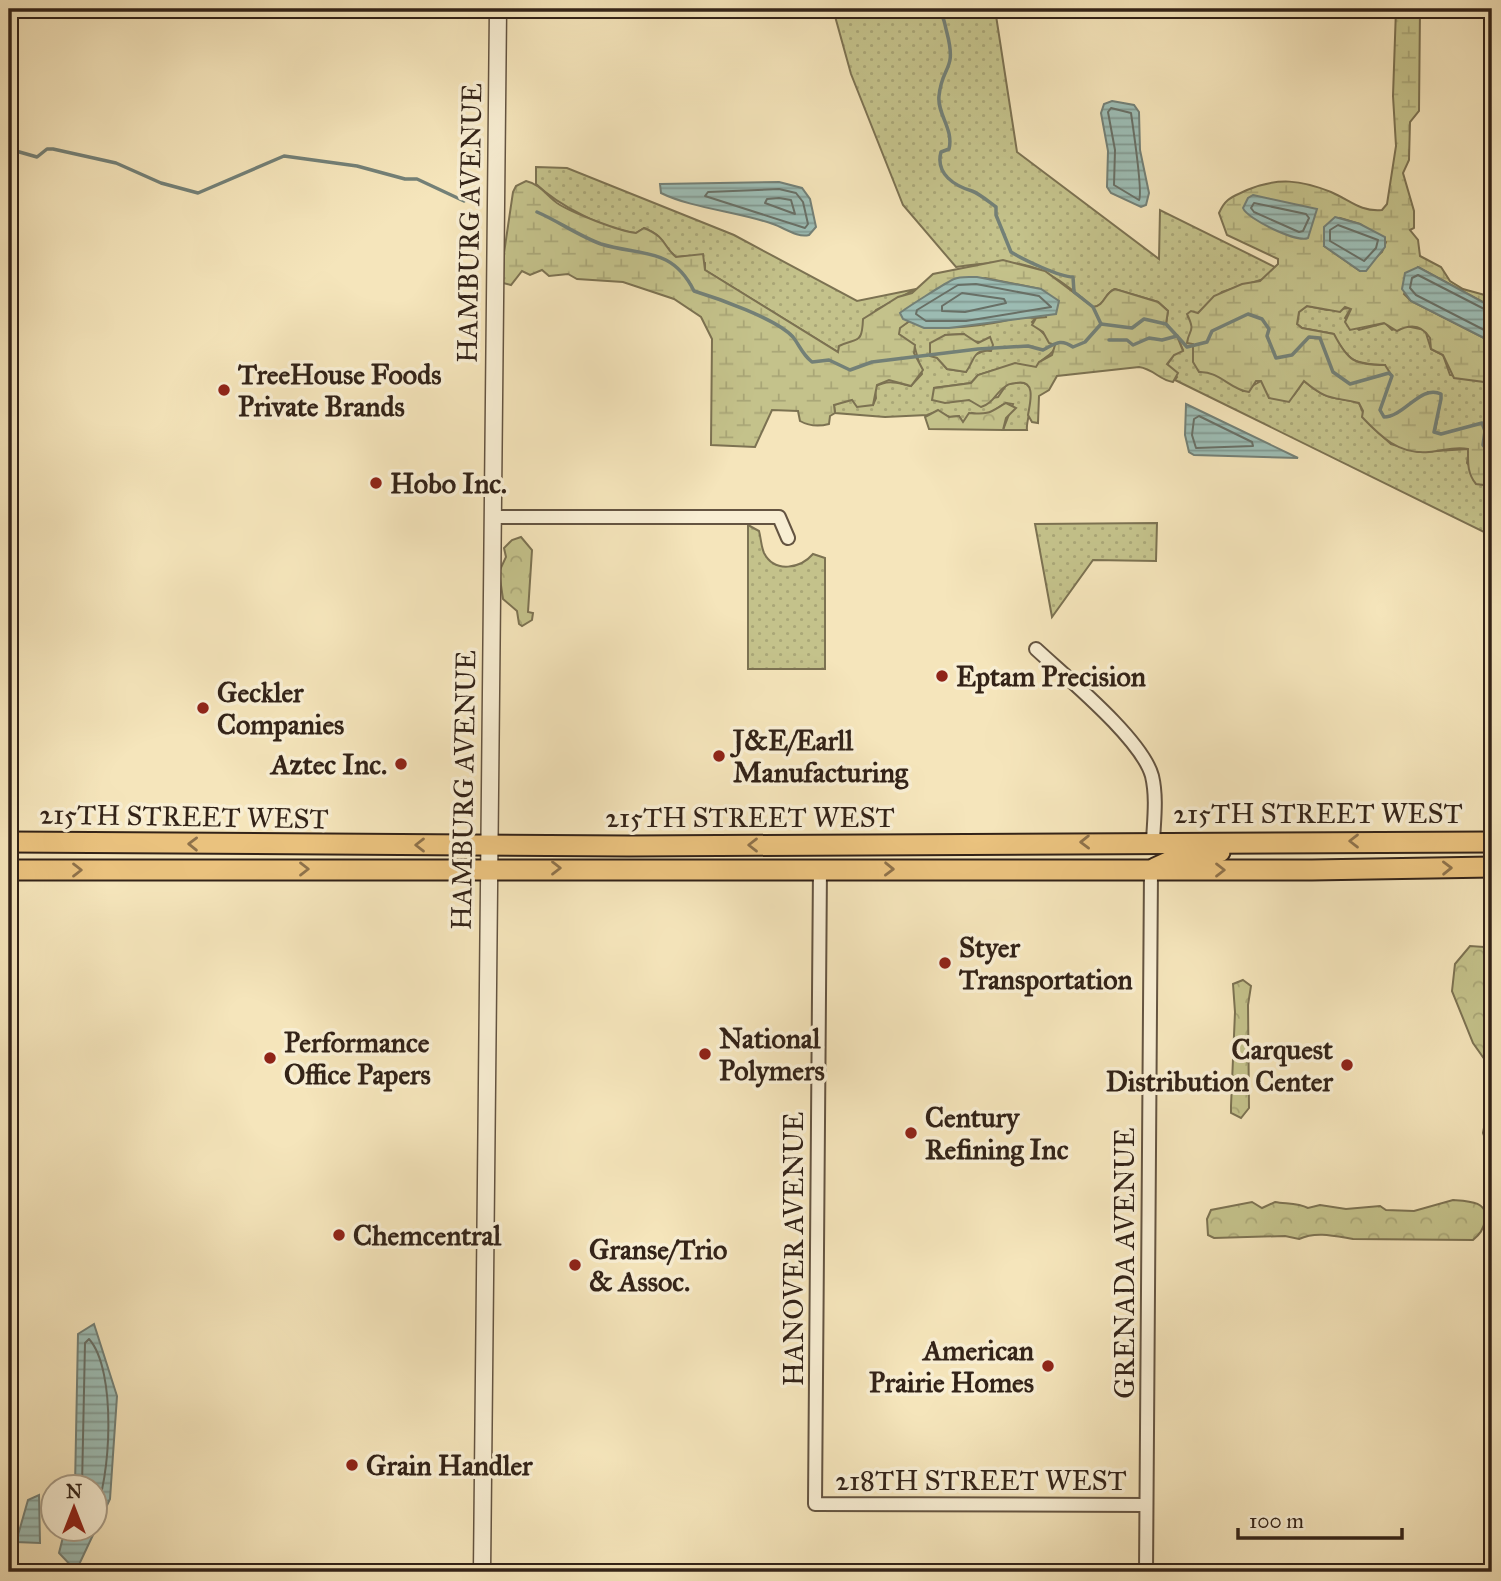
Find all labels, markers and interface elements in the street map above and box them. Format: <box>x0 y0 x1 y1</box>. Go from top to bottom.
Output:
street label: HAMBURG AVENUE <box>450 83 489 363</box>
place label: TreeHouse Foods Private Brands <box>238 357 441 424</box>
marker: TreeHouse Foods Private Brands <box>216 382 232 398</box>
place label: Hobo Inc. <box>390 466 507 501</box>
marker: Hobo Inc. <box>368 475 384 491</box>
street label: HAMBURG AVENUE <box>444 650 483 930</box>
place label: Eptam Precision <box>956 659 1146 694</box>
marker: Eptam Precision <box>934 668 950 684</box>
place label: Geckler Companies <box>217 675 344 742</box>
marker: Geckler Companies <box>195 700 211 716</box>
place label: J&E/Earll Manufacturing <box>729 723 909 790</box>
place label: Aztec Inc. <box>269 747 387 782</box>
marker: J&E/Earll Manufacturing <box>711 748 727 764</box>
marker: Aztec Inc. <box>393 756 409 772</box>
street label: 215TH STREET WEST <box>39 796 329 837</box>
street label: 215TH STREET WEST <box>1173 796 1463 831</box>
street label: 215TH STREET WEST <box>605 800 895 835</box>
one-way arrow <box>1348 833 1358 849</box>
one-way arrow <box>1079 834 1090 850</box>
one-way arrow <box>187 836 198 851</box>
one-way arrow <box>415 837 425 853</box>
one-way arrow <box>748 837 758 853</box>
one-way arrow <box>552 860 562 876</box>
one-way arrow <box>1442 860 1453 875</box>
one-way arrow <box>300 861 310 877</box>
one-way arrow <box>883 861 894 876</box>
one-way arrow <box>72 862 83 878</box>
one-way arrow <box>1215 862 1225 878</box>
place label: Styer Transportation <box>959 930 1133 997</box>
marker: Styer Transportation <box>937 955 953 971</box>
place label: National Polymers <box>719 1021 825 1088</box>
place label: Performance Office Papers <box>284 1025 431 1092</box>
place label: Carquest Distribution Center <box>1106 1032 1333 1099</box>
marker: National Polymers <box>697 1046 713 1062</box>
marker: Performance Office Papers <box>262 1050 278 1066</box>
marker: Carquest Distribution Center <box>1339 1057 1355 1073</box>
place label: Century Refining Inc <box>925 1100 1069 1167</box>
street label: HANOVER AVENUE <box>776 1112 811 1386</box>
marker: Century Refining Inc <box>903 1125 919 1141</box>
street label: GRENADA AVENUE <box>1107 1127 1142 1399</box>
place label: Chemcentral <box>353 1218 501 1253</box>
marker: Chemcentral <box>331 1227 347 1243</box>
place label: Granse/Trio & Assoc. <box>589 1232 727 1299</box>
marker: Granse/Trio & Assoc. <box>567 1257 583 1273</box>
place label: American Prairie Homes <box>869 1333 1034 1400</box>
marker: American Prairie Homes <box>1040 1358 1056 1374</box>
place label: Grain Handler <box>366 1448 533 1483</box>
marker: Grain Handler <box>344 1457 360 1473</box>
street label: 218TH STREET WEST <box>835 1463 1127 1498</box>
north arrow <box>38 1472 108 1542</box>
text: N <box>66 1480 82 1503</box>
scale bar <box>1238 1497 1403 1541</box>
text: 100 m <box>1249 1508 1304 1534</box>

